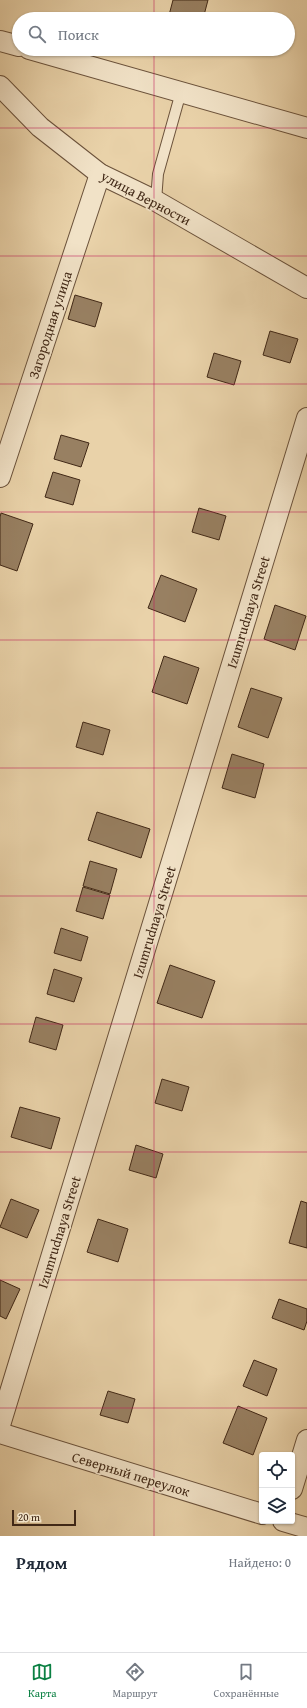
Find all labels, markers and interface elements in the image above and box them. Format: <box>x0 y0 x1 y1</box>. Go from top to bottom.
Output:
search box <box>12 12 295 56</box>
icon: search <box>26 23 48 45</box>
text: Поиск <box>58 24 99 45</box>
street label: улица Верности <box>96 165 195 230</box>
street label: Загородная улица <box>23 268 77 381</box>
street label: Izumrudnaya Street <box>221 553 275 671</box>
street label: Izumrudnaya Street <box>127 863 181 981</box>
street label: Izumrudnaya Street <box>32 1173 86 1291</box>
street label: Северный переулок <box>70 1447 193 1502</box>
map controls <box>259 1452 295 1524</box>
button: locate <box>259 1452 295 1488</box>
button: layers <box>259 1488 295 1524</box>
scale bar <box>12 1508 76 1527</box>
text: 20 m <box>18 1509 40 1525</box>
text: Рядом <box>16 1550 67 1575</box>
text: Найдено: 0 <box>229 1553 291 1572</box>
tab: Карта <box>28 1661 56 1701</box>
tab: Маршрут <box>112 1661 157 1701</box>
tab: Сохранённые <box>213 1661 279 1701</box>

